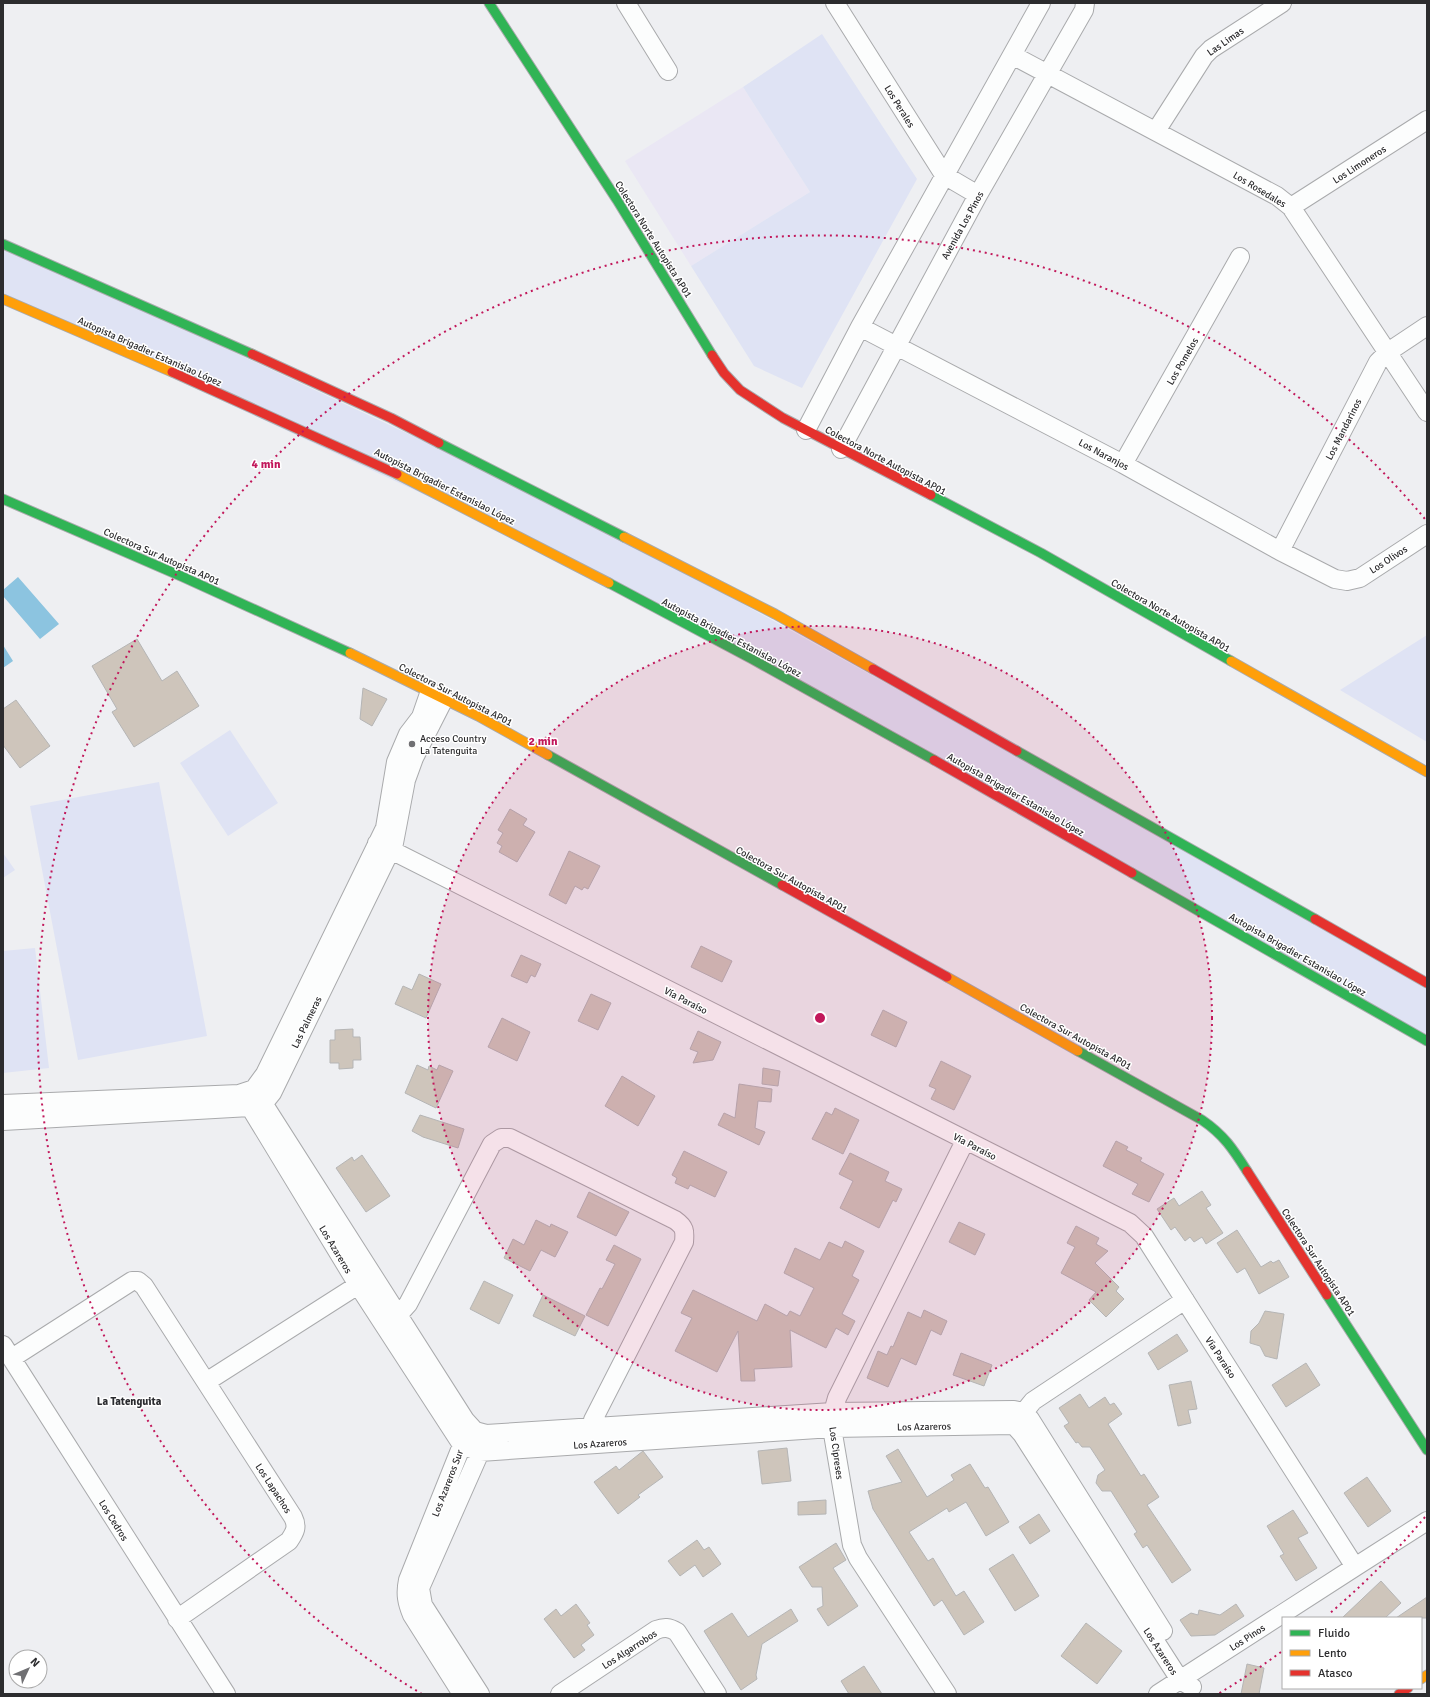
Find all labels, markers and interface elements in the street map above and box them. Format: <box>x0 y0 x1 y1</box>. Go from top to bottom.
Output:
street label: Las Limas <box>1205 25 1247 59</box>
street label: Los Perales <box>881 83 917 131</box>
street label: Los Limoneros <box>1331 143 1389 187</box>
street label: Los Rosedales <box>1231 169 1289 211</box>
street label: Colectora Norte Autopista AP01 <box>612 179 694 300</box>
street label: Avenida Los Pinos <box>939 189 987 262</box>
street label: Autopista Brigadier Estanislao López <box>76 315 224 389</box>
street label: Los Pomelos <box>1164 335 1202 387</box>
street label: Los Mandarinos <box>1323 396 1365 462</box>
street label: Colectora Norte Autopista AP01 <box>823 424 948 498</box>
street label: Los Naranjos <box>1076 437 1131 473</box>
street label: Autopista Brigadier Estanislao López <box>372 446 517 528</box>
text: 4 min <box>252 457 281 472</box>
street label: Colectora Sur Autopista AP01 <box>102 526 222 588</box>
street label: Los Olivos <box>1367 543 1410 577</box>
street label: Colectora Norte Autopista AP01 <box>1109 577 1232 655</box>
street label: Autopista Brigadier Estanislao López <box>660 596 804 680</box>
street label: Colectora Sur Autopista AP01 <box>397 661 514 729</box>
place label: Acceso Country La Tatenguita <box>420 733 487 757</box>
text: 2 min <box>529 734 558 749</box>
marker: Acceso Country La Tatenguita <box>407 739 417 749</box>
street label: Autopista Brigadier Estanislao López <box>945 751 1087 839</box>
street label: Colectora Sur Autopista AP01 <box>734 844 850 916</box>
street label: Autopista Brigadier Estanislao López <box>1227 911 1369 999</box>
street label: Vía Paraíso <box>662 985 709 1017</box>
street label: Las Palmeras <box>289 994 325 1050</box>
street label: Colectora Sur Autopista AP01 <box>1018 1001 1134 1073</box>
centre of rings <box>813 1011 827 1025</box>
street label: Vía Paraíso <box>951 1131 998 1163</box>
street label: Colectora Sur Autopista AP01 <box>1279 1206 1357 1319</box>
street label: Los Azareros <box>316 1223 354 1276</box>
street label: Vía Paraíso <box>1202 1334 1238 1381</box>
district label: La Tatenguita <box>97 1395 162 1408</box>
street label: Los Azareros <box>897 1421 952 1433</box>
street label: Los Cipreses <box>826 1426 846 1481</box>
street label: Los Azareros <box>573 1436 628 1452</box>
street label: Los Azareros Sur <box>430 1448 466 1519</box>
street label: Los Lapachos <box>253 1461 294 1516</box>
street label: Los Cedros <box>96 1498 131 1544</box>
legend <box>1282 1617 1422 1689</box>
street label: Los Pinos <box>1227 1622 1268 1654</box>
street label: Los Azareros <box>1140 1626 1180 1678</box>
text: Fluido <box>1318 1626 1350 1641</box>
street label: Los Algarrobos <box>600 1627 660 1672</box>
text: Lento <box>1318 1646 1347 1661</box>
north arrow <box>8 1649 48 1689</box>
text: N <box>27 1655 42 1670</box>
text: Atasco <box>1318 1666 1353 1681</box>

